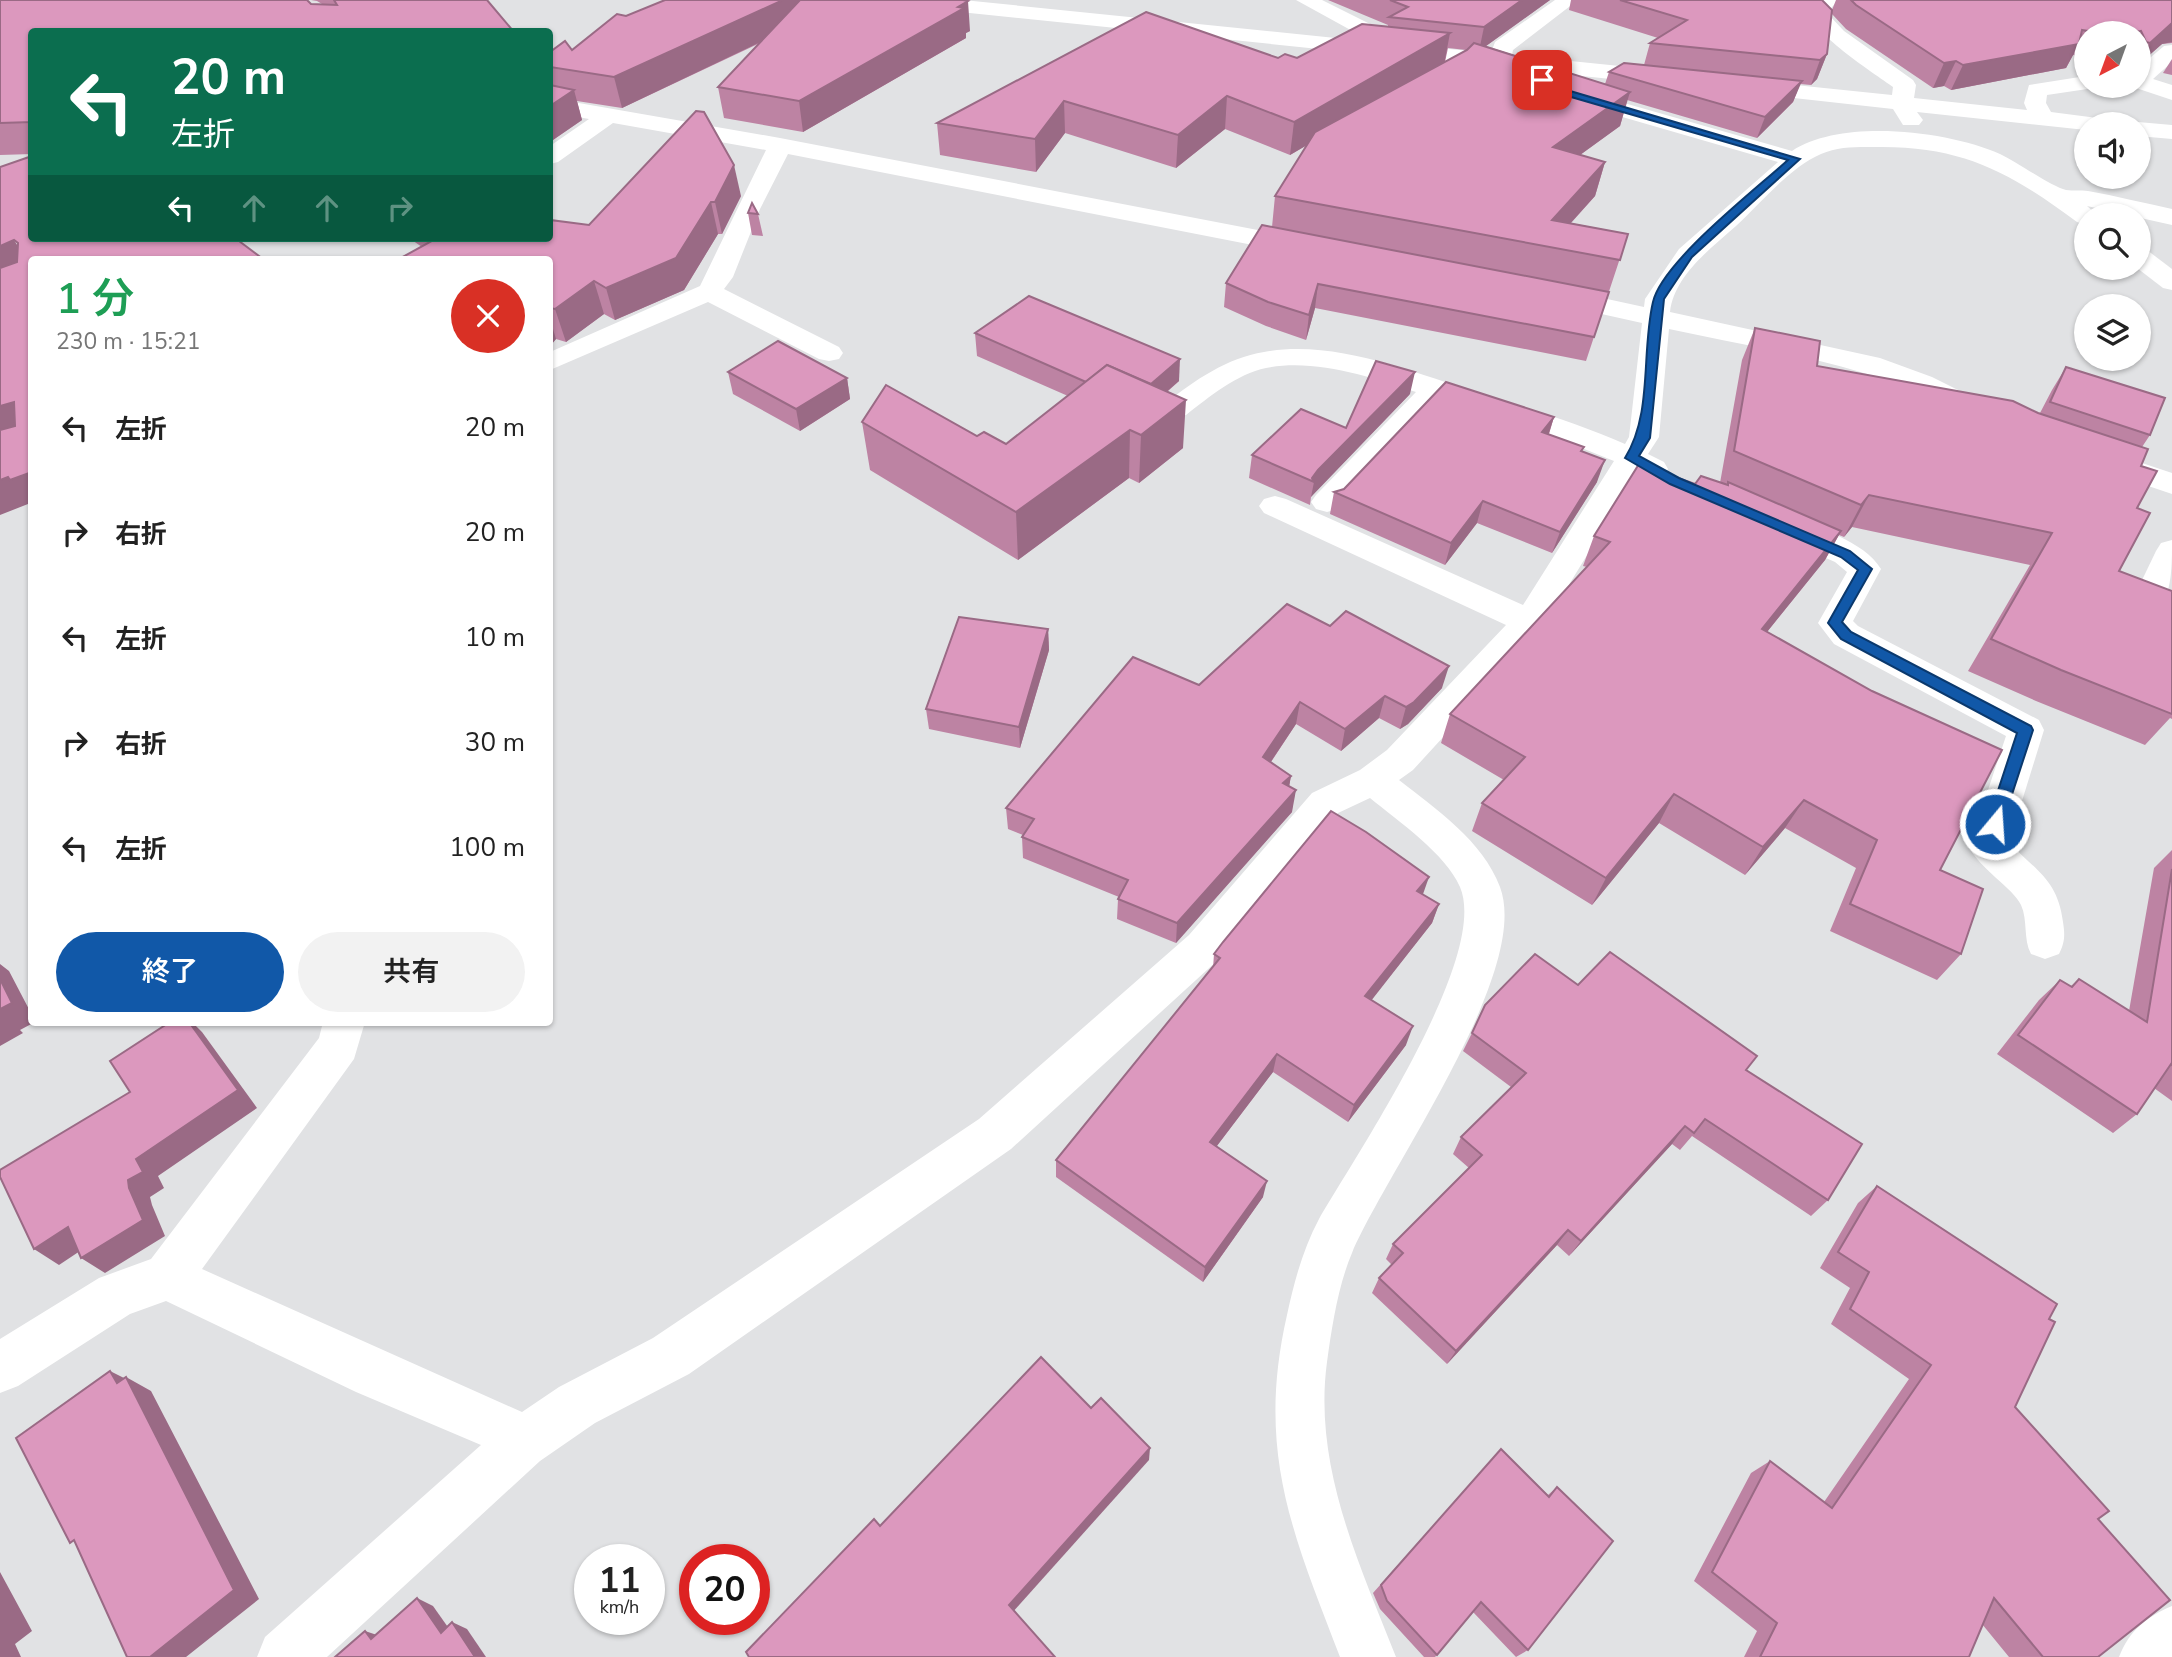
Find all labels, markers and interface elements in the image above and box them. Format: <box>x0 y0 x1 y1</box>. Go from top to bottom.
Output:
north arrow <box>2074 21 2151 98</box>
map controls <box>2074 21 2151 371</box>
text: 20 m <box>171 44 286 111</box>
pin <box>1512 50 1572 110</box>
icon: left <box>56 56 147 147</box>
icon: arrive <box>1523 61 1561 99</box>
button: sound <box>2074 112 2151 189</box>
text: 左折 <box>171 113 235 156</box>
icon: left <box>162 189 200 227</box>
icon: ahead <box>235 189 273 227</box>
icon: ahead <box>308 189 346 227</box>
icon: right <box>381 189 419 227</box>
button: search <box>2074 203 2151 280</box>
text: 1 分 <box>56 271 134 328</box>
button: close <box>451 279 525 353</box>
button: layers <box>2074 294 2151 371</box>
text: 230 m · 15:21 <box>56 326 201 357</box>
icon: left <box>56 409 94 447</box>
text: 20 m <box>465 410 525 445</box>
text: 左折 <box>115 412 167 447</box>
icon: right <box>56 514 94 552</box>
text: 20 m <box>465 515 525 550</box>
text: 右折 <box>115 517 167 552</box>
icon: left <box>56 619 94 657</box>
text: 10 m <box>465 620 525 655</box>
text: 左折 <box>115 622 167 657</box>
icon: right <box>56 724 94 762</box>
text: 30 m <box>465 725 525 760</box>
text: 右折 <box>115 727 167 762</box>
position arrow <box>1958 787 2032 861</box>
icon: left <box>56 829 94 867</box>
text: 100 m <box>449 830 525 865</box>
text: 左折 <box>115 832 167 867</box>
button: 終了 <box>56 932 284 1012</box>
button: 共有 <box>298 932 525 1012</box>
speed limit sign: 20 <box>679 1544 770 1635</box>
text: 11 <box>598 1557 641 1604</box>
text: km/h <box>600 1595 639 1619</box>

